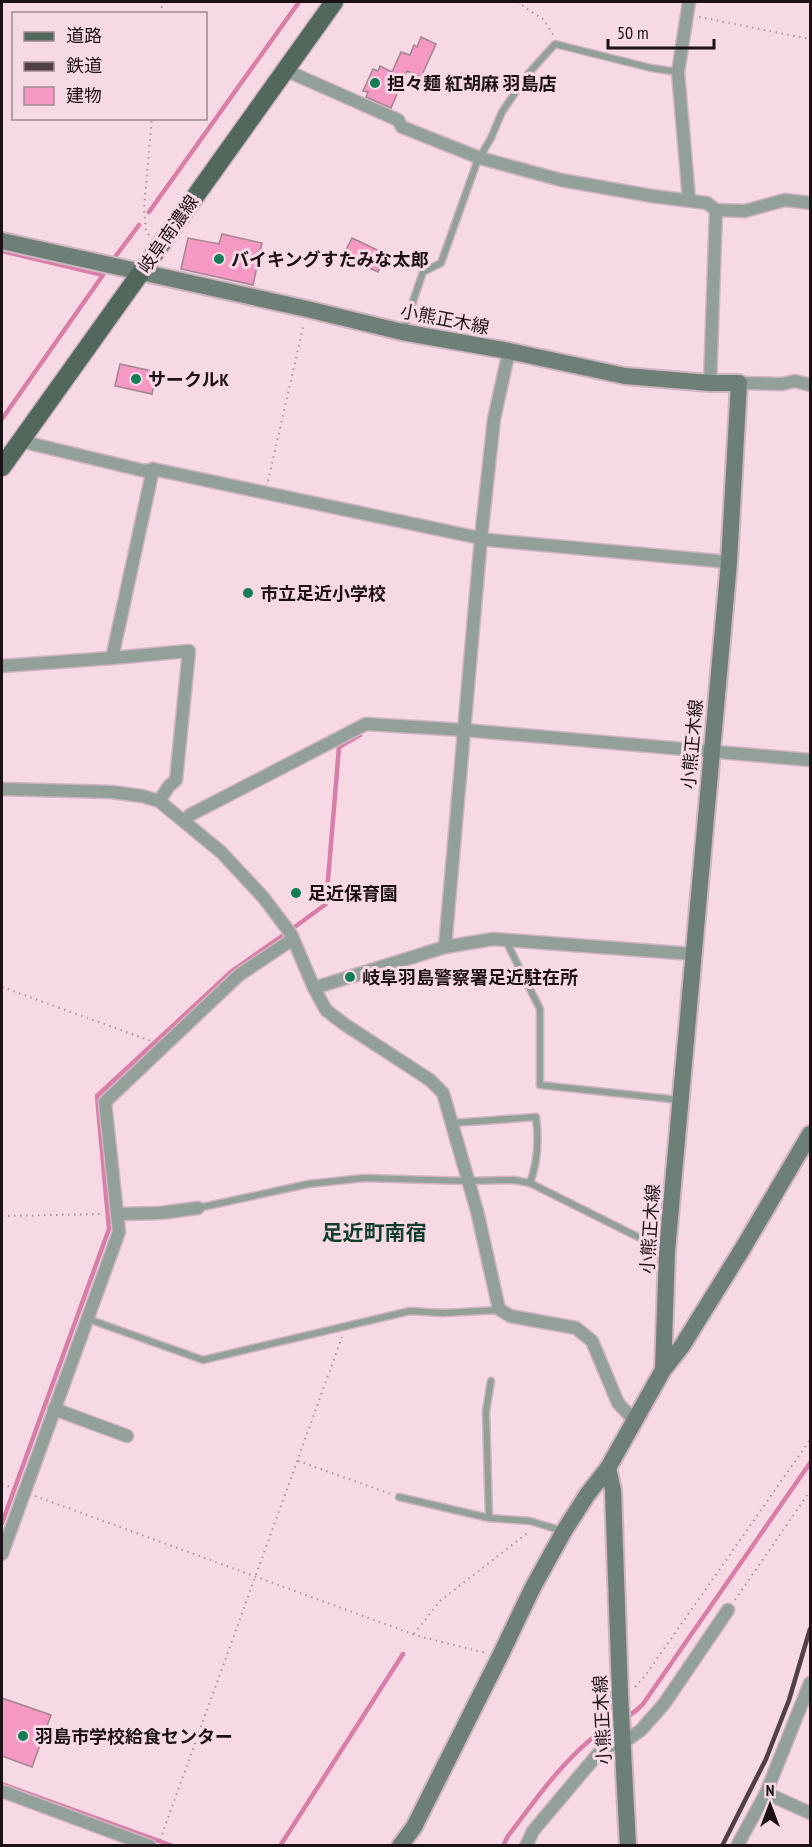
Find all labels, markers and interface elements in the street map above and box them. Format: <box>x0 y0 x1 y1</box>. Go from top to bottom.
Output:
legend <box>12 12 207 120</box>
scale bar <box>608 12 714 50</box>
text: 50 m <box>617 21 649 44</box>
text: 道路 <box>66 24 102 47</box>
text: 鉄道 <box>66 54 102 77</box>
place label: 担々麺 紅胡麻 羽島店 <box>387 72 556 95</box>
marker: 担々麺 紅胡麻 羽島店 <box>368 76 382 90</box>
text: 建物 <box>66 84 102 107</box>
street label: 岐阜南濃線 <box>133 191 203 277</box>
place label: バイキングすたみな太郎 <box>231 248 428 271</box>
marker: バイキングすたみな太郎 <box>212 252 226 266</box>
street label: 小熊正木線 <box>399 299 491 339</box>
place label: サークルK <box>148 368 229 391</box>
marker: サークルK <box>129 372 143 386</box>
place label: 市立足近小学校 <box>260 582 386 605</box>
marker: 市立足近小学校 <box>241 586 255 600</box>
street label: 小熊正木線 <box>677 698 707 790</box>
place label: 足近保育園 <box>308 882 398 905</box>
marker: 足近保育園 <box>289 886 303 900</box>
place label: 岐阜羽島警察署足近駐在所 <box>362 966 578 989</box>
marker: 岐阜羽島警察署足近駐在所 <box>343 970 357 984</box>
street label: 小熊正木線 <box>635 1183 665 1275</box>
district label: 足近町南宿 <box>322 1219 427 1246</box>
street label: 小熊正木線 <box>588 1674 616 1766</box>
place label: 羽島市学校給食センター <box>35 1725 233 1748</box>
marker: 羽島市学校給食センター <box>16 1729 30 1743</box>
north arrow <box>740 1775 800 1835</box>
text: N <box>766 1780 774 1800</box>

